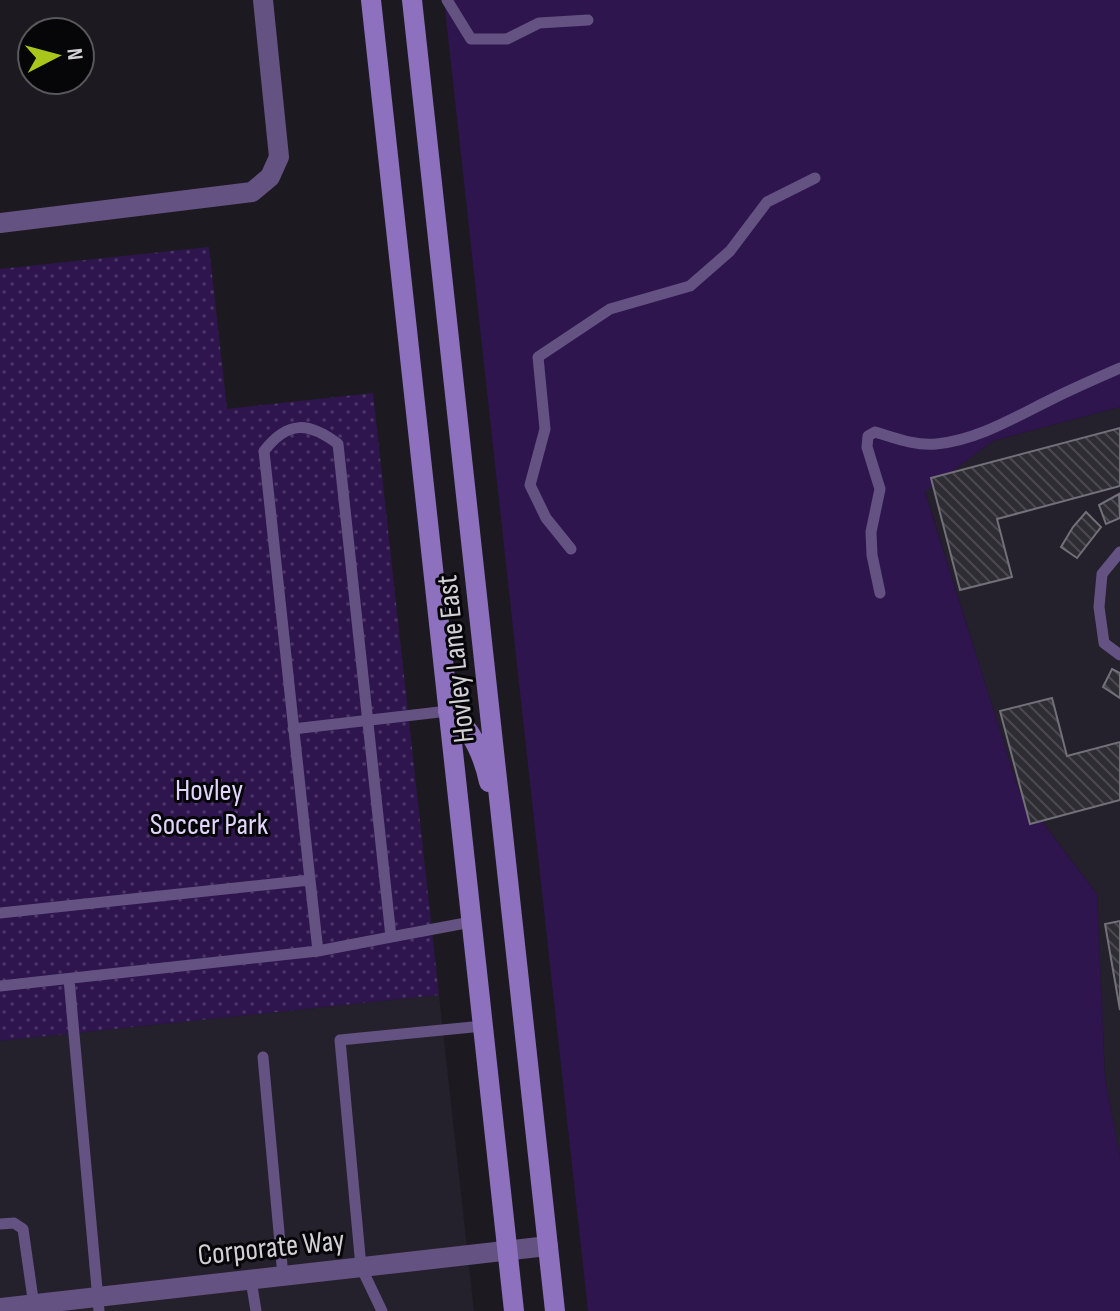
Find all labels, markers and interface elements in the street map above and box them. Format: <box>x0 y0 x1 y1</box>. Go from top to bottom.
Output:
north arrow <box>16 16 96 96</box>
text: N <box>60 47 88 61</box>
street label: Hovley Lane East <box>429 573 483 745</box>
park label: Hovley Soccer Park <box>150 773 269 843</box>
street label: Corporate Way <box>196 1222 347 1274</box>

